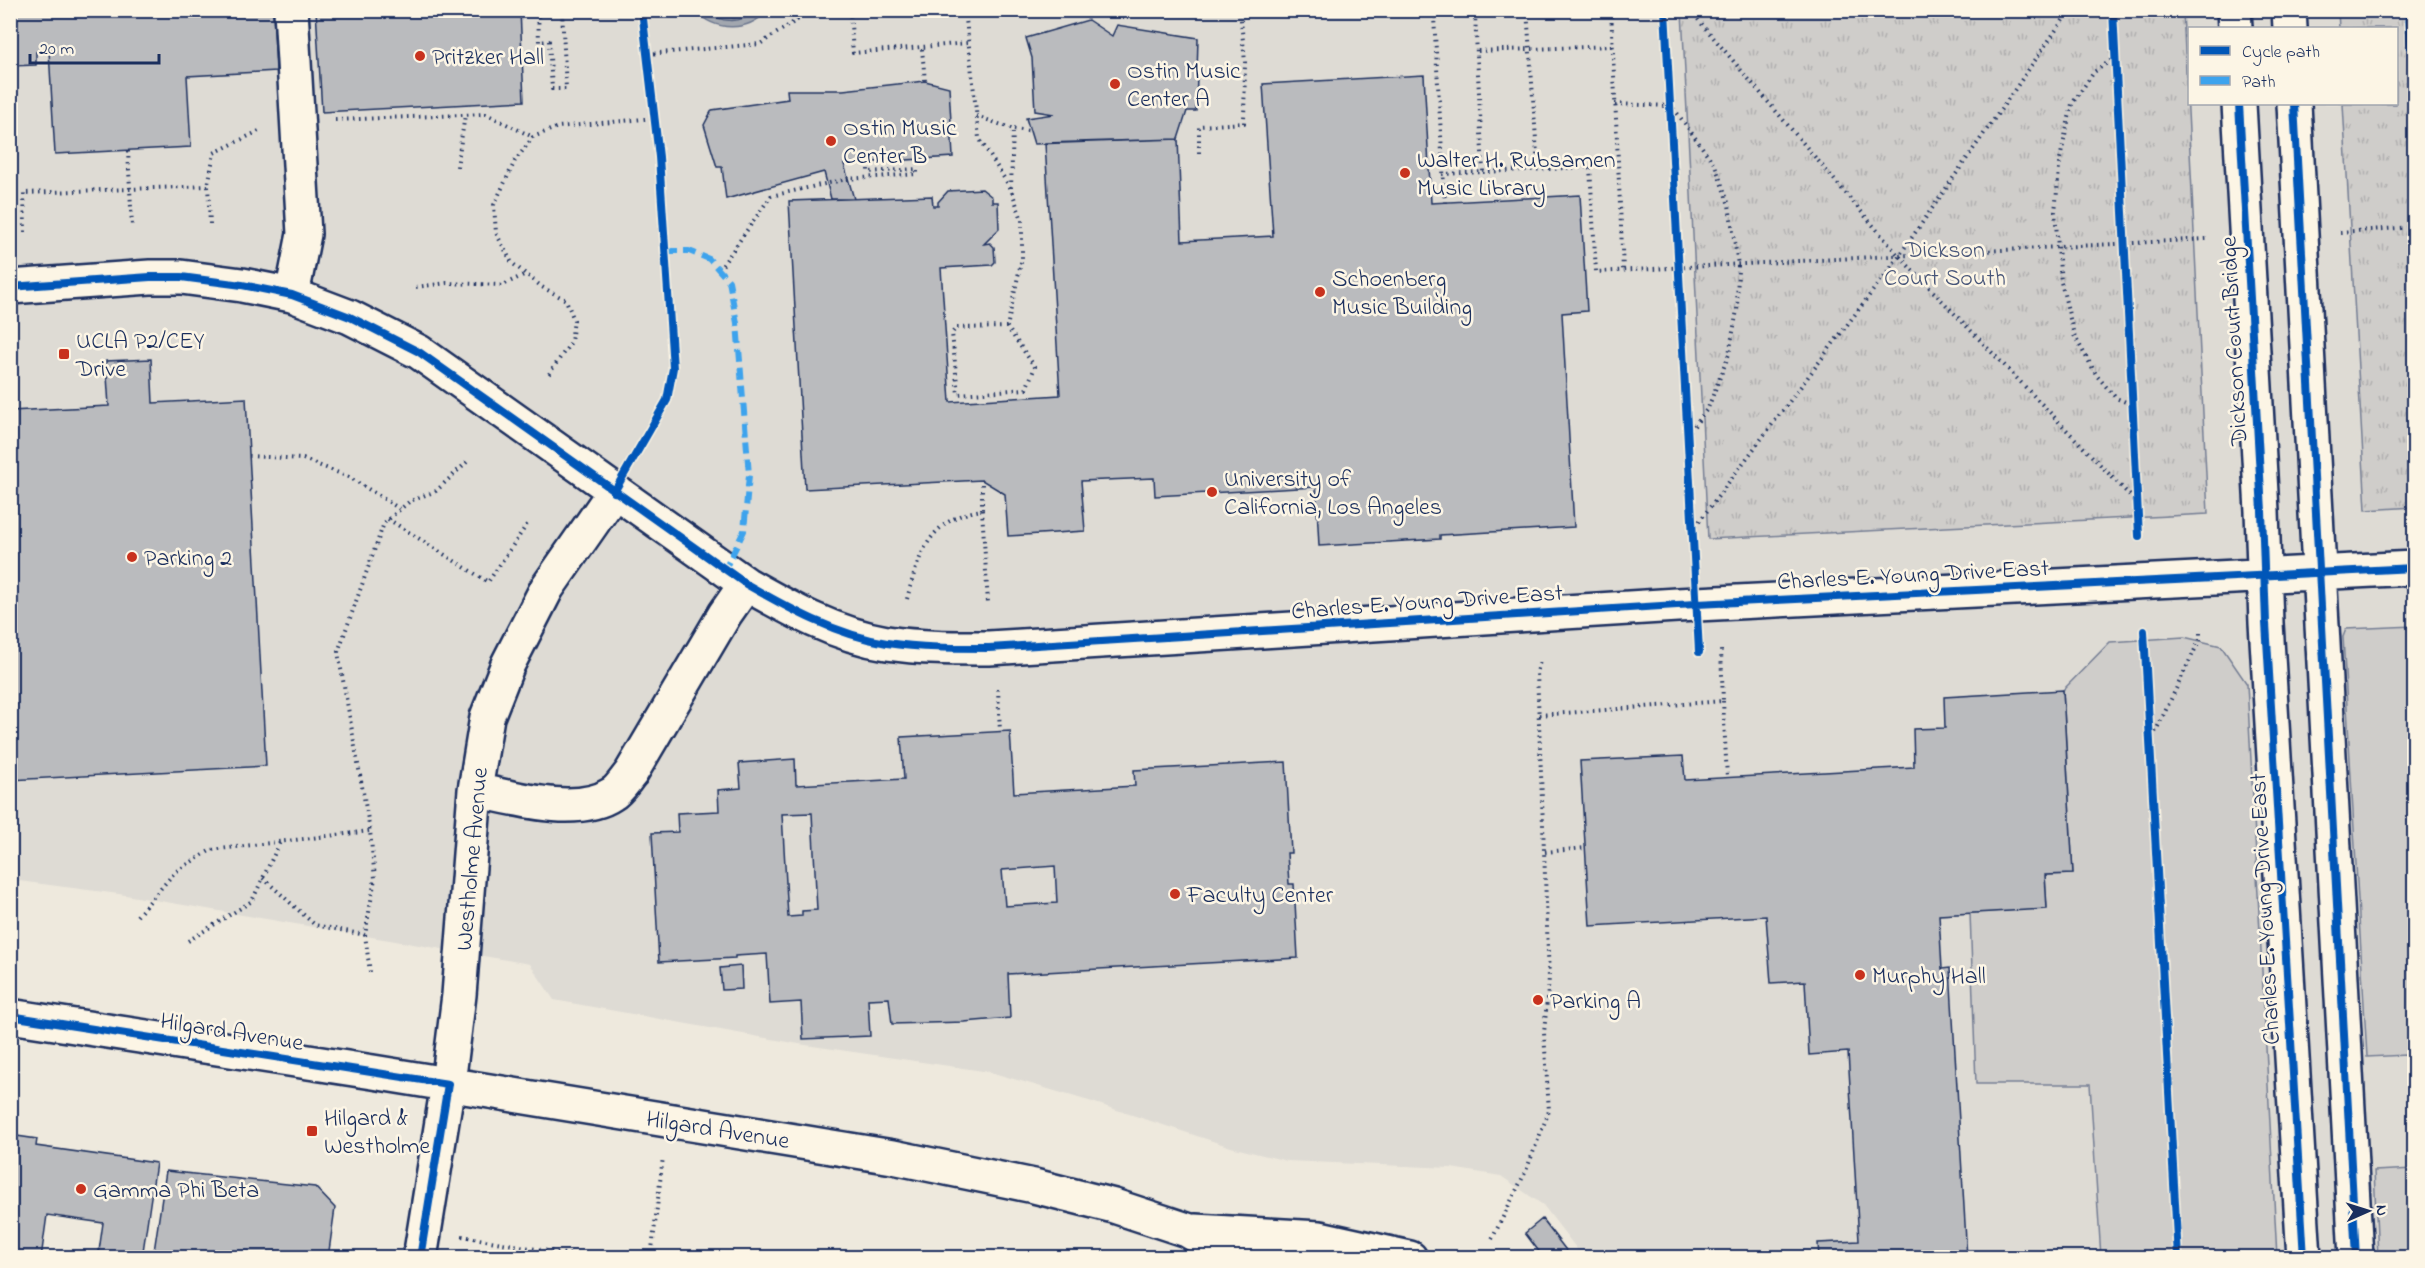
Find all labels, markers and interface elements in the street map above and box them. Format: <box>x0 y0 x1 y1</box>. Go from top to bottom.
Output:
scale bar <box>30 27 159 65</box>
legend <box>2188 27 2398 105</box>
text: 20 m <box>39 37 74 63</box>
text: Cycle path <box>2242 40 2320 66</box>
place label: Pritzker Hall <box>432 41 544 76</box>
marker: Pritzker Hall <box>413 49 427 63</box>
place label: Ostin Music Center A <box>1127 55 1241 118</box>
text: Path <box>2242 70 2276 96</box>
marker: Ostin Music Center A <box>1108 77 1122 91</box>
place label: Ostin Music Center B <box>843 112 957 175</box>
marker: Ostin Music Center B <box>824 134 838 148</box>
place label: Walter H. Rubsamen Music Library <box>1417 144 1616 208</box>
marker: Walter H. Rubsamen Music Library <box>1398 166 1412 180</box>
park label: Dickson Court South <box>1884 234 2006 297</box>
street label: Dickson Court Bridge <box>2213 235 2259 447</box>
place label: Schoenberg Music Building <box>1332 263 1472 326</box>
marker: Schoenberg Music Building <box>1313 285 1327 299</box>
place label: UCLA P2/CEY Drive <box>75 325 205 388</box>
marker: UCLA P2/CEY Drive <box>57 347 71 361</box>
place label: University of California, Los Angeles <box>1224 463 1442 526</box>
marker: University of California, Los Angeles <box>1205 485 1219 499</box>
place label: Parking 2 <box>144 542 232 577</box>
marker: Parking 2 <box>125 550 139 564</box>
street label: Charles E. Young Drive East <box>1776 552 2050 601</box>
street label: Charles E. Young Drive East <box>1290 577 1564 630</box>
street label: Westholme Avenue <box>448 766 499 952</box>
street label: Charles E. Young Drive East <box>2242 772 2291 1046</box>
place label: Faculty Center <box>1186 879 1334 915</box>
marker: Faculty Center <box>1168 887 1182 901</box>
place label: Murphy Hall <box>1872 960 1986 996</box>
marker: Murphy Hall <box>1853 968 1867 982</box>
place label: Parking A <box>1550 985 1641 1020</box>
marker: Parking A <box>1531 993 1545 1007</box>
street label: Hilgard Avenue <box>157 1005 306 1062</box>
place label: Hilgard & Westholme <box>324 1102 430 1165</box>
street label: Hilgard Avenue <box>643 1103 792 1160</box>
marker: Hilgard & Westholme <box>305 1124 319 1138</box>
place label: Gamma Phi Beta <box>93 1174 259 1209</box>
north arrow <box>2338 1181 2398 1241</box>
marker: Gamma Phi Beta <box>74 1182 88 1196</box>
text: N <box>2369 1204 2393 1217</box>

